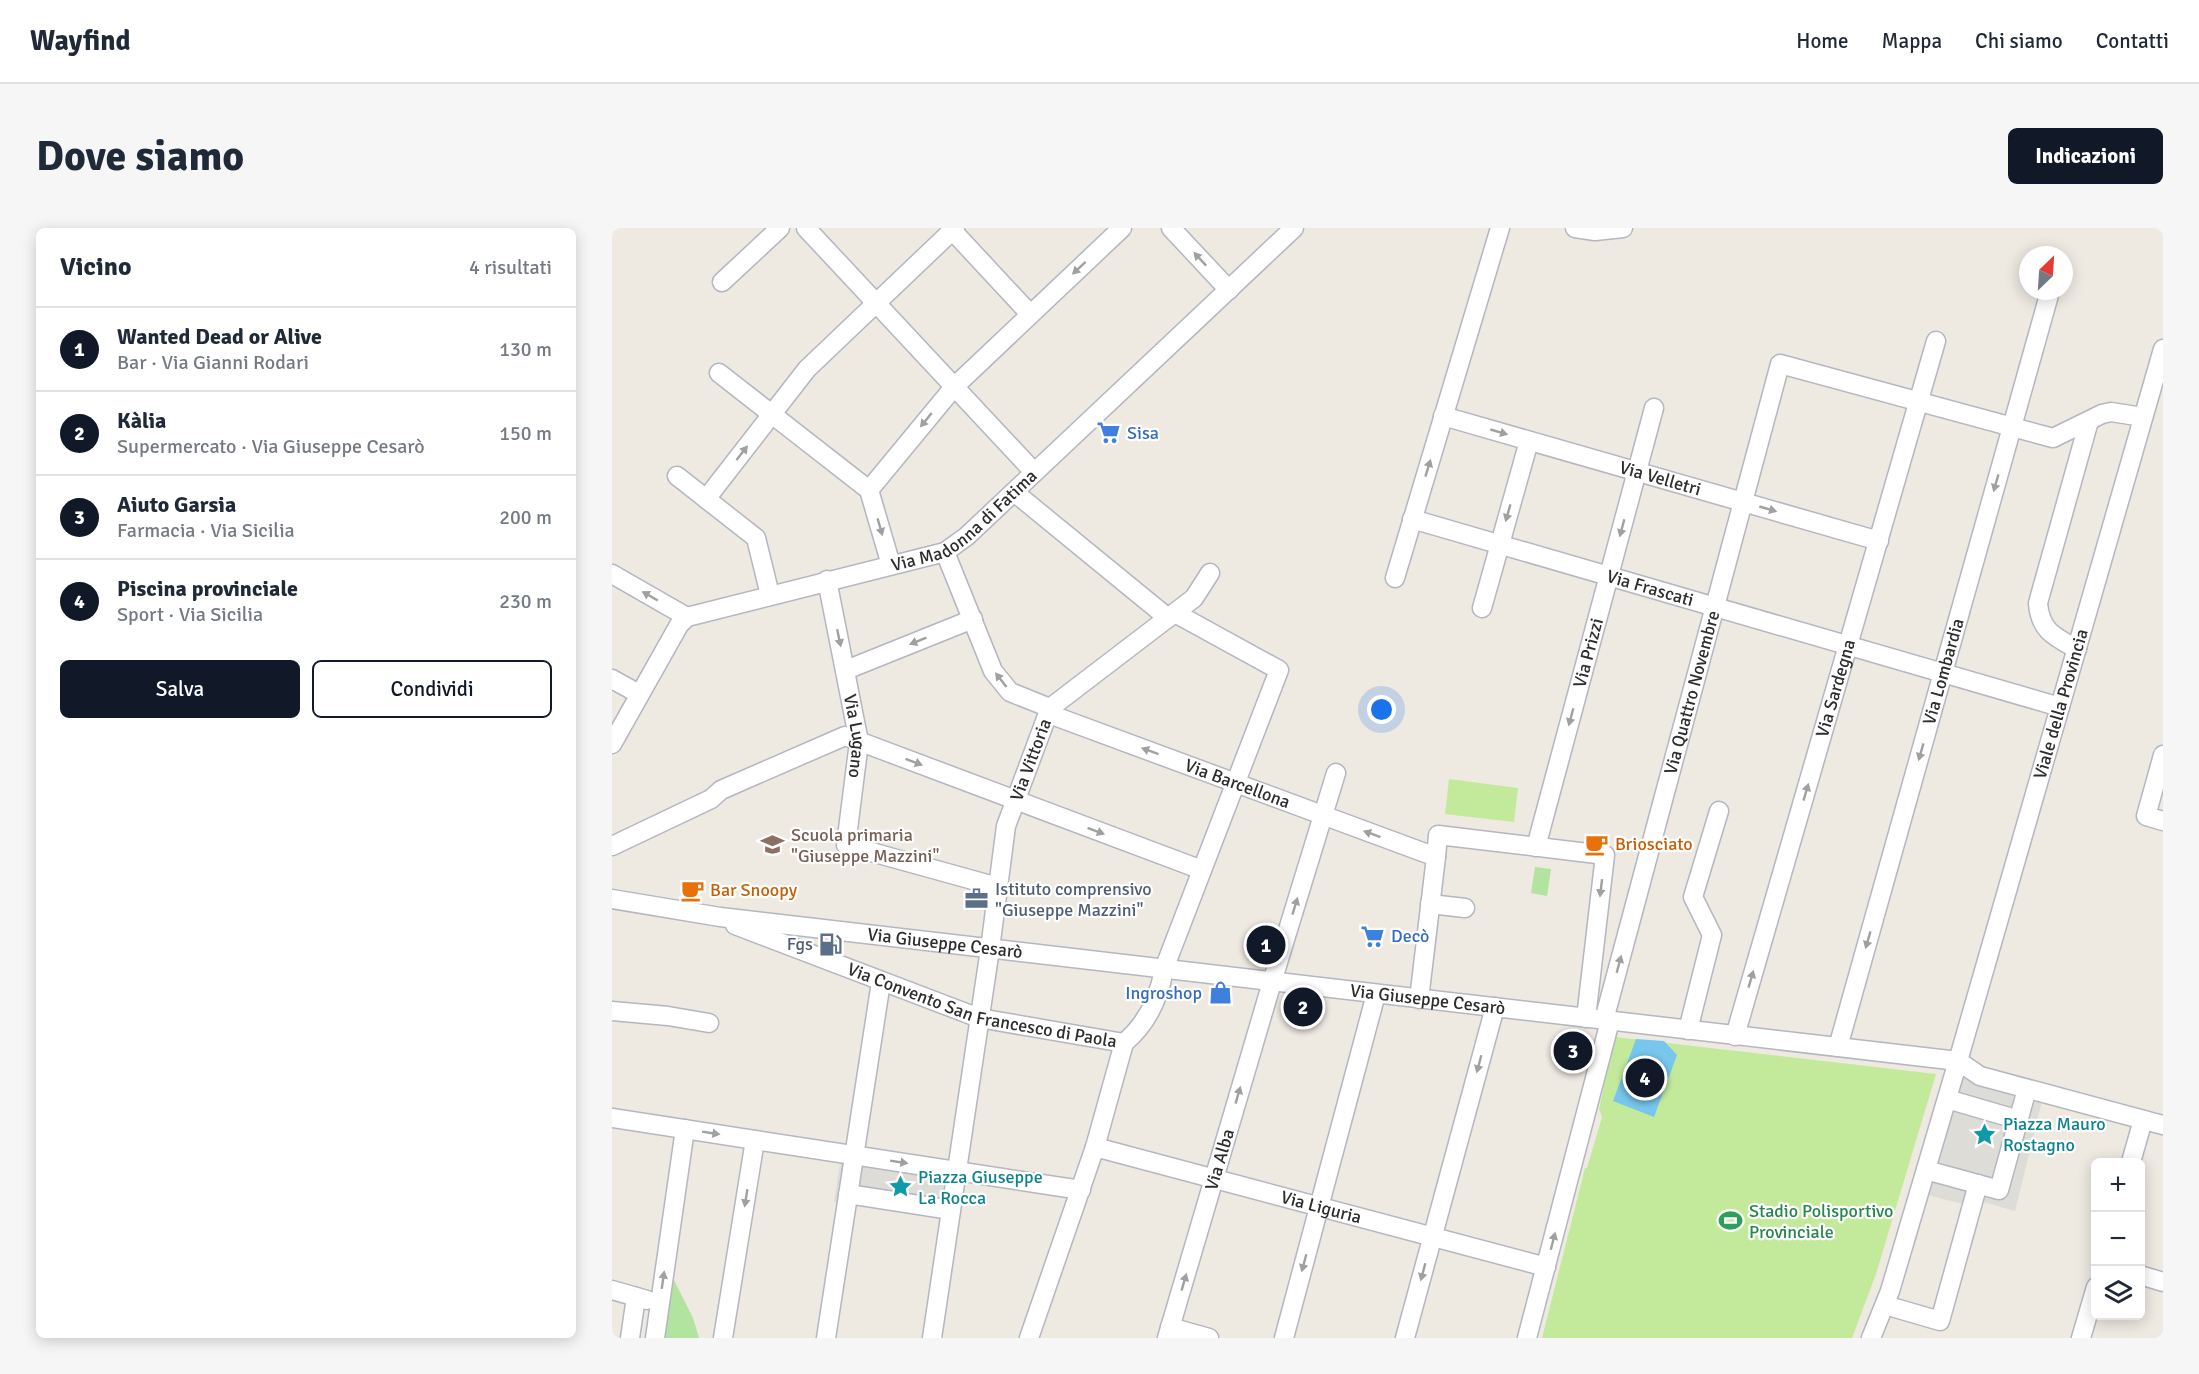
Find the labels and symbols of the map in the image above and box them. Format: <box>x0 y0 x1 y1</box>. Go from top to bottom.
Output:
north arrow <box>2019 246 2073 300</box>
one-way arrow <box>1194 252 1207 267</box>
one-way arrow <box>1072 261 1087 275</box>
one-way arrow <box>920 412 933 428</box>
supermarket icon: Sisa <box>1096 420 1122 446</box>
place label: Sisa <box>1127 422 1159 444</box>
one-way arrow <box>1491 428 1509 437</box>
one-way arrow <box>735 445 747 460</box>
street label: Via Velletri <box>1617 456 1704 500</box>
one-way arrow <box>1424 459 1433 477</box>
street label: Via Madonna di Fatima <box>889 465 1042 576</box>
one-way arrow <box>1991 474 2000 492</box>
one-way arrow <box>1503 504 1513 522</box>
one-way arrow <box>1759 505 1777 514</box>
one-way arrow <box>876 519 885 537</box>
one-way arrow <box>1617 519 1626 537</box>
street label: Via Frascati <box>1604 565 1696 611</box>
one-way arrow <box>641 591 658 601</box>
street label: Via Quattro Novembre <box>1659 608 1724 777</box>
street label: Via Prizzi <box>1568 616 1608 690</box>
street label: Via Lombardia <box>1918 616 1969 727</box>
street label: Viale della Provincia <box>2029 626 2093 782</box>
one-way arrow <box>835 628 844 647</box>
one-way arrow <box>909 636 927 646</box>
street label: Via Sardegna <box>1811 637 1860 740</box>
one-way arrow <box>995 673 1007 688</box>
street label: Via Lugano <box>839 692 870 779</box>
your location <box>1367 695 1396 724</box>
one-way arrow <box>1566 708 1575 726</box>
street label: Via Vittoria <box>1005 716 1056 804</box>
one-way arrow <box>1916 743 1925 761</box>
one-way arrow <box>1141 746 1159 755</box>
street label: Via Barcellona <box>1182 754 1293 813</box>
one-way arrow <box>905 758 923 767</box>
one-way arrow <box>1802 783 1811 801</box>
place label: Scuola primaria "Giuseppe Mazzini" <box>791 824 939 867</box>
one-way arrow <box>1088 826 1106 836</box>
one-way arrow <box>1363 828 1381 838</box>
cafe icon: Briosciato <box>1584 831 1610 857</box>
school or university icon: Scuola primaria "Giuseppe Mazzini" <box>760 832 786 858</box>
place label: Briosciato <box>1615 833 1693 855</box>
cafe icon: Bar Snoopy <box>679 877 705 903</box>
place label: Istituto comprensivo "Giuseppe Mazzini" <box>995 878 1152 921</box>
one-way arrow <box>1596 878 1606 897</box>
place label: Bar Snoopy <box>710 879 798 901</box>
office icon: Istituto comprensivo "Giuseppe Mazzini" <box>964 886 990 912</box>
one-way arrow <box>1291 897 1300 915</box>
pin: 1 <box>1246 922 1286 968</box>
street label: Via Giuseppe Cesarò <box>866 923 1024 963</box>
supermarket icon: Decò <box>1360 923 1386 949</box>
place label: Decò <box>1391 925 1429 947</box>
fuel station icon: Fgs <box>818 931 844 957</box>
one-way arrow <box>1863 931 1872 949</box>
place label: Fgs <box>787 933 813 955</box>
one-way arrow <box>1615 955 1625 973</box>
street label: Via Convento San Francesco di Paola <box>844 958 1119 1053</box>
one-way arrow <box>1747 970 1757 989</box>
street label: Via Giuseppe Cesarò <box>1349 979 1507 1019</box>
shop icon: Ingroshop <box>1207 980 1233 1006</box>
place label: Ingroshop <box>1125 982 1202 1004</box>
pin: 2 <box>1284 984 1322 1030</box>
pin: 3 <box>1554 1028 1592 1074</box>
one-way arrow <box>1474 1055 1484 1073</box>
pin: 4 <box>1626 1056 1664 1100</box>
one-way arrow <box>1234 1086 1243 1104</box>
place label: Piazza Mauro Rostagno <box>2003 1113 2106 1156</box>
place icon: Piazza Mauro Rostagno <box>1972 1121 1998 1147</box>
street label: Via Alba <box>1200 1126 1239 1193</box>
one-way arrow <box>702 1129 721 1138</box>
one-way arrow <box>890 1158 909 1167</box>
place label: Piazza Giuseppe La Rocca <box>918 1166 1043 1209</box>
place icon: Piazza Giuseppe La Rocca <box>887 1174 913 1200</box>
street label: Via Liguria <box>1278 1186 1364 1228</box>
one-way arrow <box>741 1189 750 1208</box>
place label: Stadio Polisportivo Provinciale <box>1749 1200 1893 1243</box>
sports icon: Stadio Polisportivo Provinciale <box>1718 1208 1744 1234</box>
one-way arrow <box>1549 1232 1558 1250</box>
one-way arrow <box>1299 1254 1309 1272</box>
one-way arrow <box>1418 1264 1427 1282</box>
one-way arrow <box>659 1270 668 1289</box>
one-way arrow <box>1179 1273 1189 1291</box>

